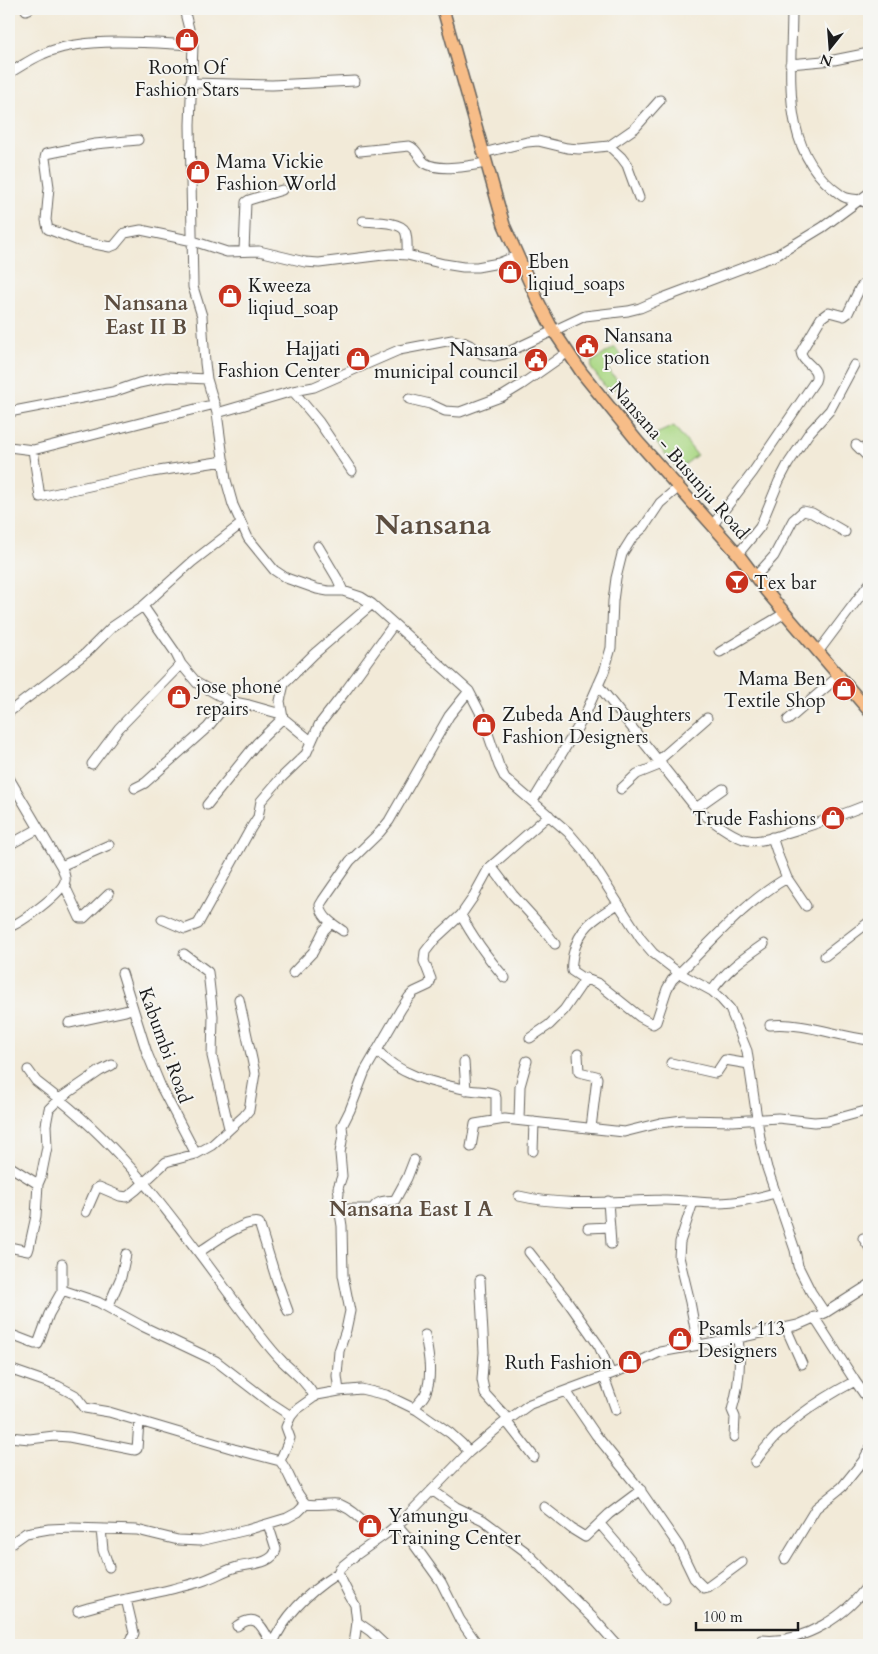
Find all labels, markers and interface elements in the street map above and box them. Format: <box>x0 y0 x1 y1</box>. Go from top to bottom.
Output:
north arrow <box>806 22 856 72</box>
shop icon: Room Of Fashion Stars <box>174 27 200 53</box>
text: N <box>818 49 835 71</box>
place label: Room Of Fashion Stars <box>135 55 239 103</box>
place label: Mama Vickie Fashion World <box>216 149 336 197</box>
shop icon: Mama Vickie Fashion World <box>185 159 211 185</box>
place label: Eben liqiud_soaps <box>528 249 625 297</box>
shop icon: Eben liqiud_soaps <box>497 259 523 285</box>
place label: Kweeza liqiud_soap <box>248 273 339 321</box>
shop icon: Kweeza liqiud_soap <box>217 283 243 309</box>
district label: Nansana East II B <box>104 289 189 342</box>
place label: Nansana police station <box>604 323 710 371</box>
public building icon: Nansana police station <box>574 333 600 359</box>
place label: Hajjati Fashion Center <box>217 336 340 384</box>
place label: Nansana municipal council <box>374 337 518 385</box>
shop icon: Hajjati Fashion Center <box>345 346 371 372</box>
public building icon: Nansana municipal council <box>523 347 549 373</box>
street label: Nansana - Busunju Road <box>603 376 755 545</box>
district label: Nansana <box>375 505 492 545</box>
bar icon: Tex bar <box>724 569 750 595</box>
place label: Tex bar <box>754 570 817 596</box>
place label: Mama Ben Textile Shop <box>724 666 826 714</box>
place label: jose phone repairs <box>193 674 282 722</box>
shop icon: Mama Ben Textile Shop <box>831 676 857 702</box>
shop icon: jose phone repairs <box>166 684 192 710</box>
place label: Zubeda And Daughters Fashion Designers <box>502 702 691 750</box>
shop icon: Zubeda And Daughters Fashion Designers <box>471 712 497 738</box>
shop icon: Trude Fashions <box>820 805 846 831</box>
place label: Trude Fashions <box>692 806 816 832</box>
street label: Kabumbi Road <box>132 984 198 1107</box>
district label: Nansana East I A <box>329 1195 493 1224</box>
place label: Psamls 113 Designers <box>698 1316 785 1364</box>
shop icon: Psamls 113 Designers <box>667 1326 693 1352</box>
shop icon: Ruth Fashion <box>617 1349 643 1375</box>
place label: Ruth Fashion <box>505 1350 612 1376</box>
place label: Yamungu Training Center <box>388 1503 521 1551</box>
shop icon: Yamungu Training Center <box>357 1513 383 1539</box>
scale bar <box>696 1599 798 1631</box>
text: 100 m <box>703 1607 743 1627</box>

